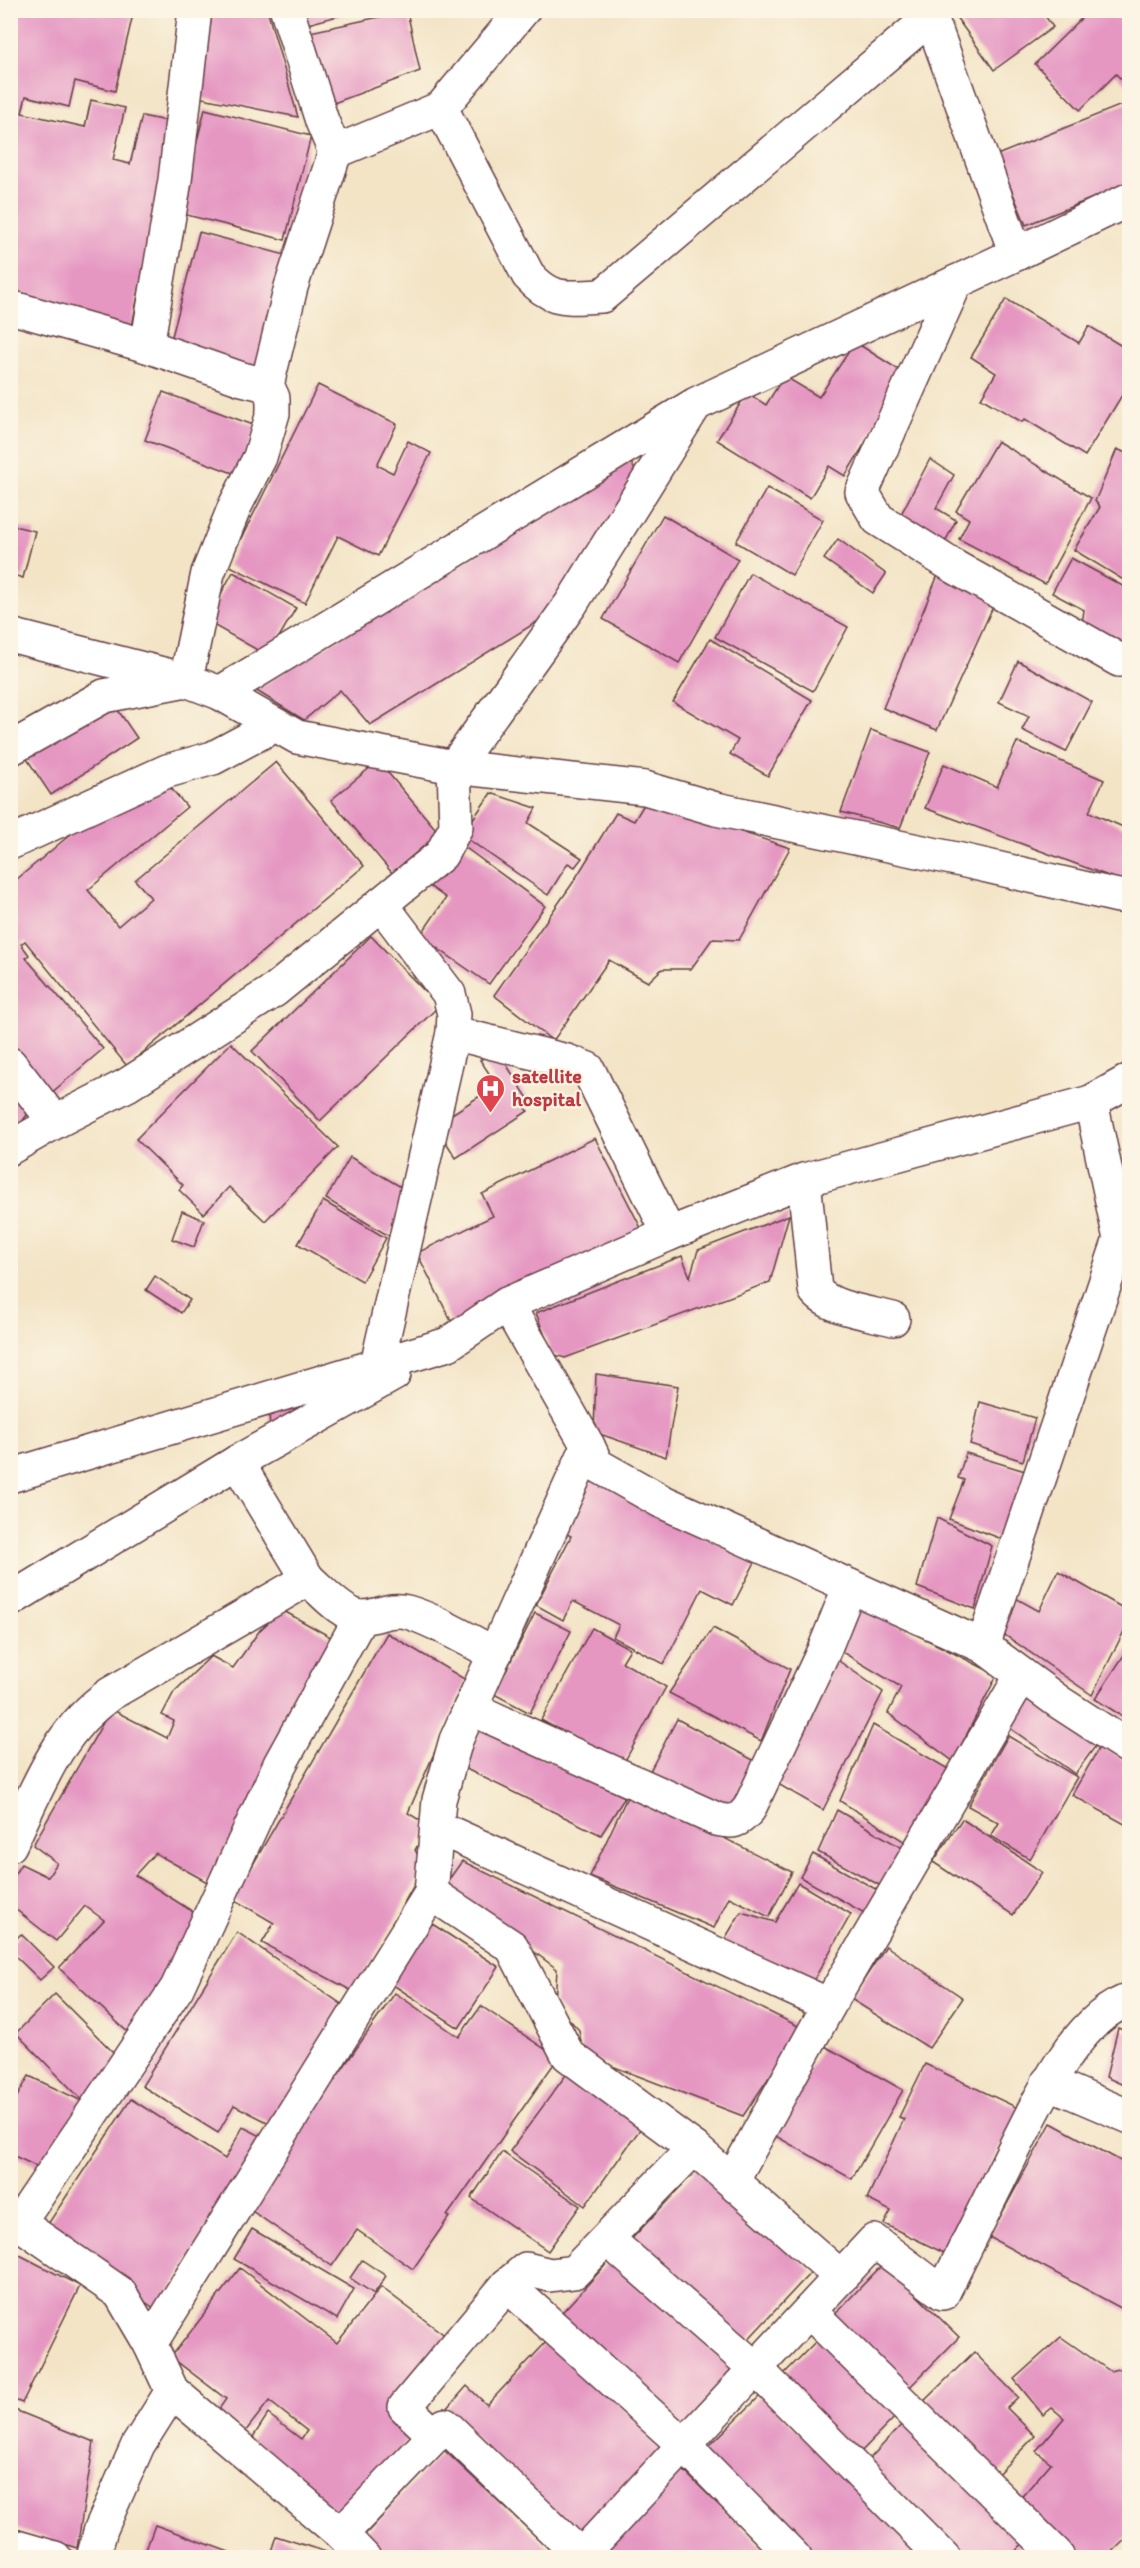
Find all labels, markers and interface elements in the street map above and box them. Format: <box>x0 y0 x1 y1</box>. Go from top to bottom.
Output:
place label: satellite hospital <box>512 1064 582 1112</box>
hospital icon: satellite hospital <box>475 1072 507 1114</box>

